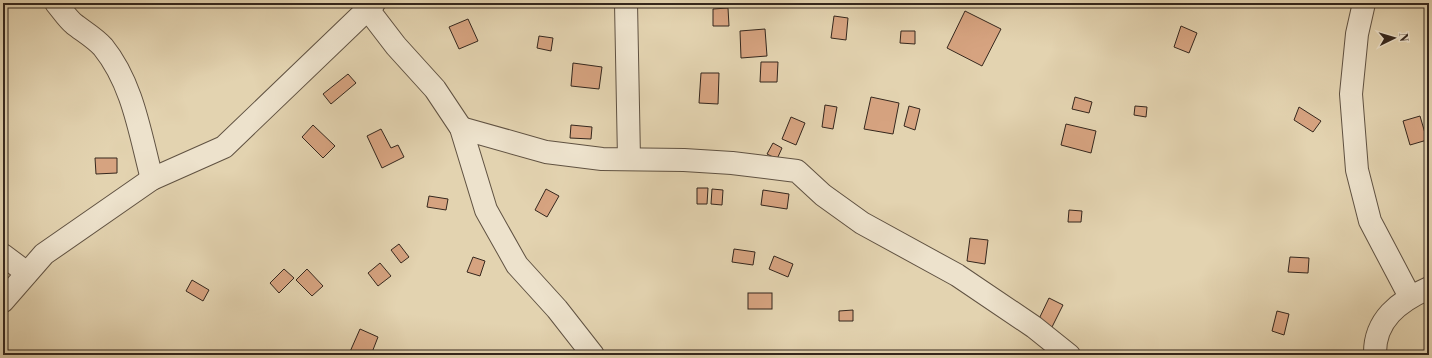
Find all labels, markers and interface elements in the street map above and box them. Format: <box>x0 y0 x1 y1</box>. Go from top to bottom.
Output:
north arrow <box>1374 18 1414 58</box>
text: N <box>1396 32 1410 42</box>

